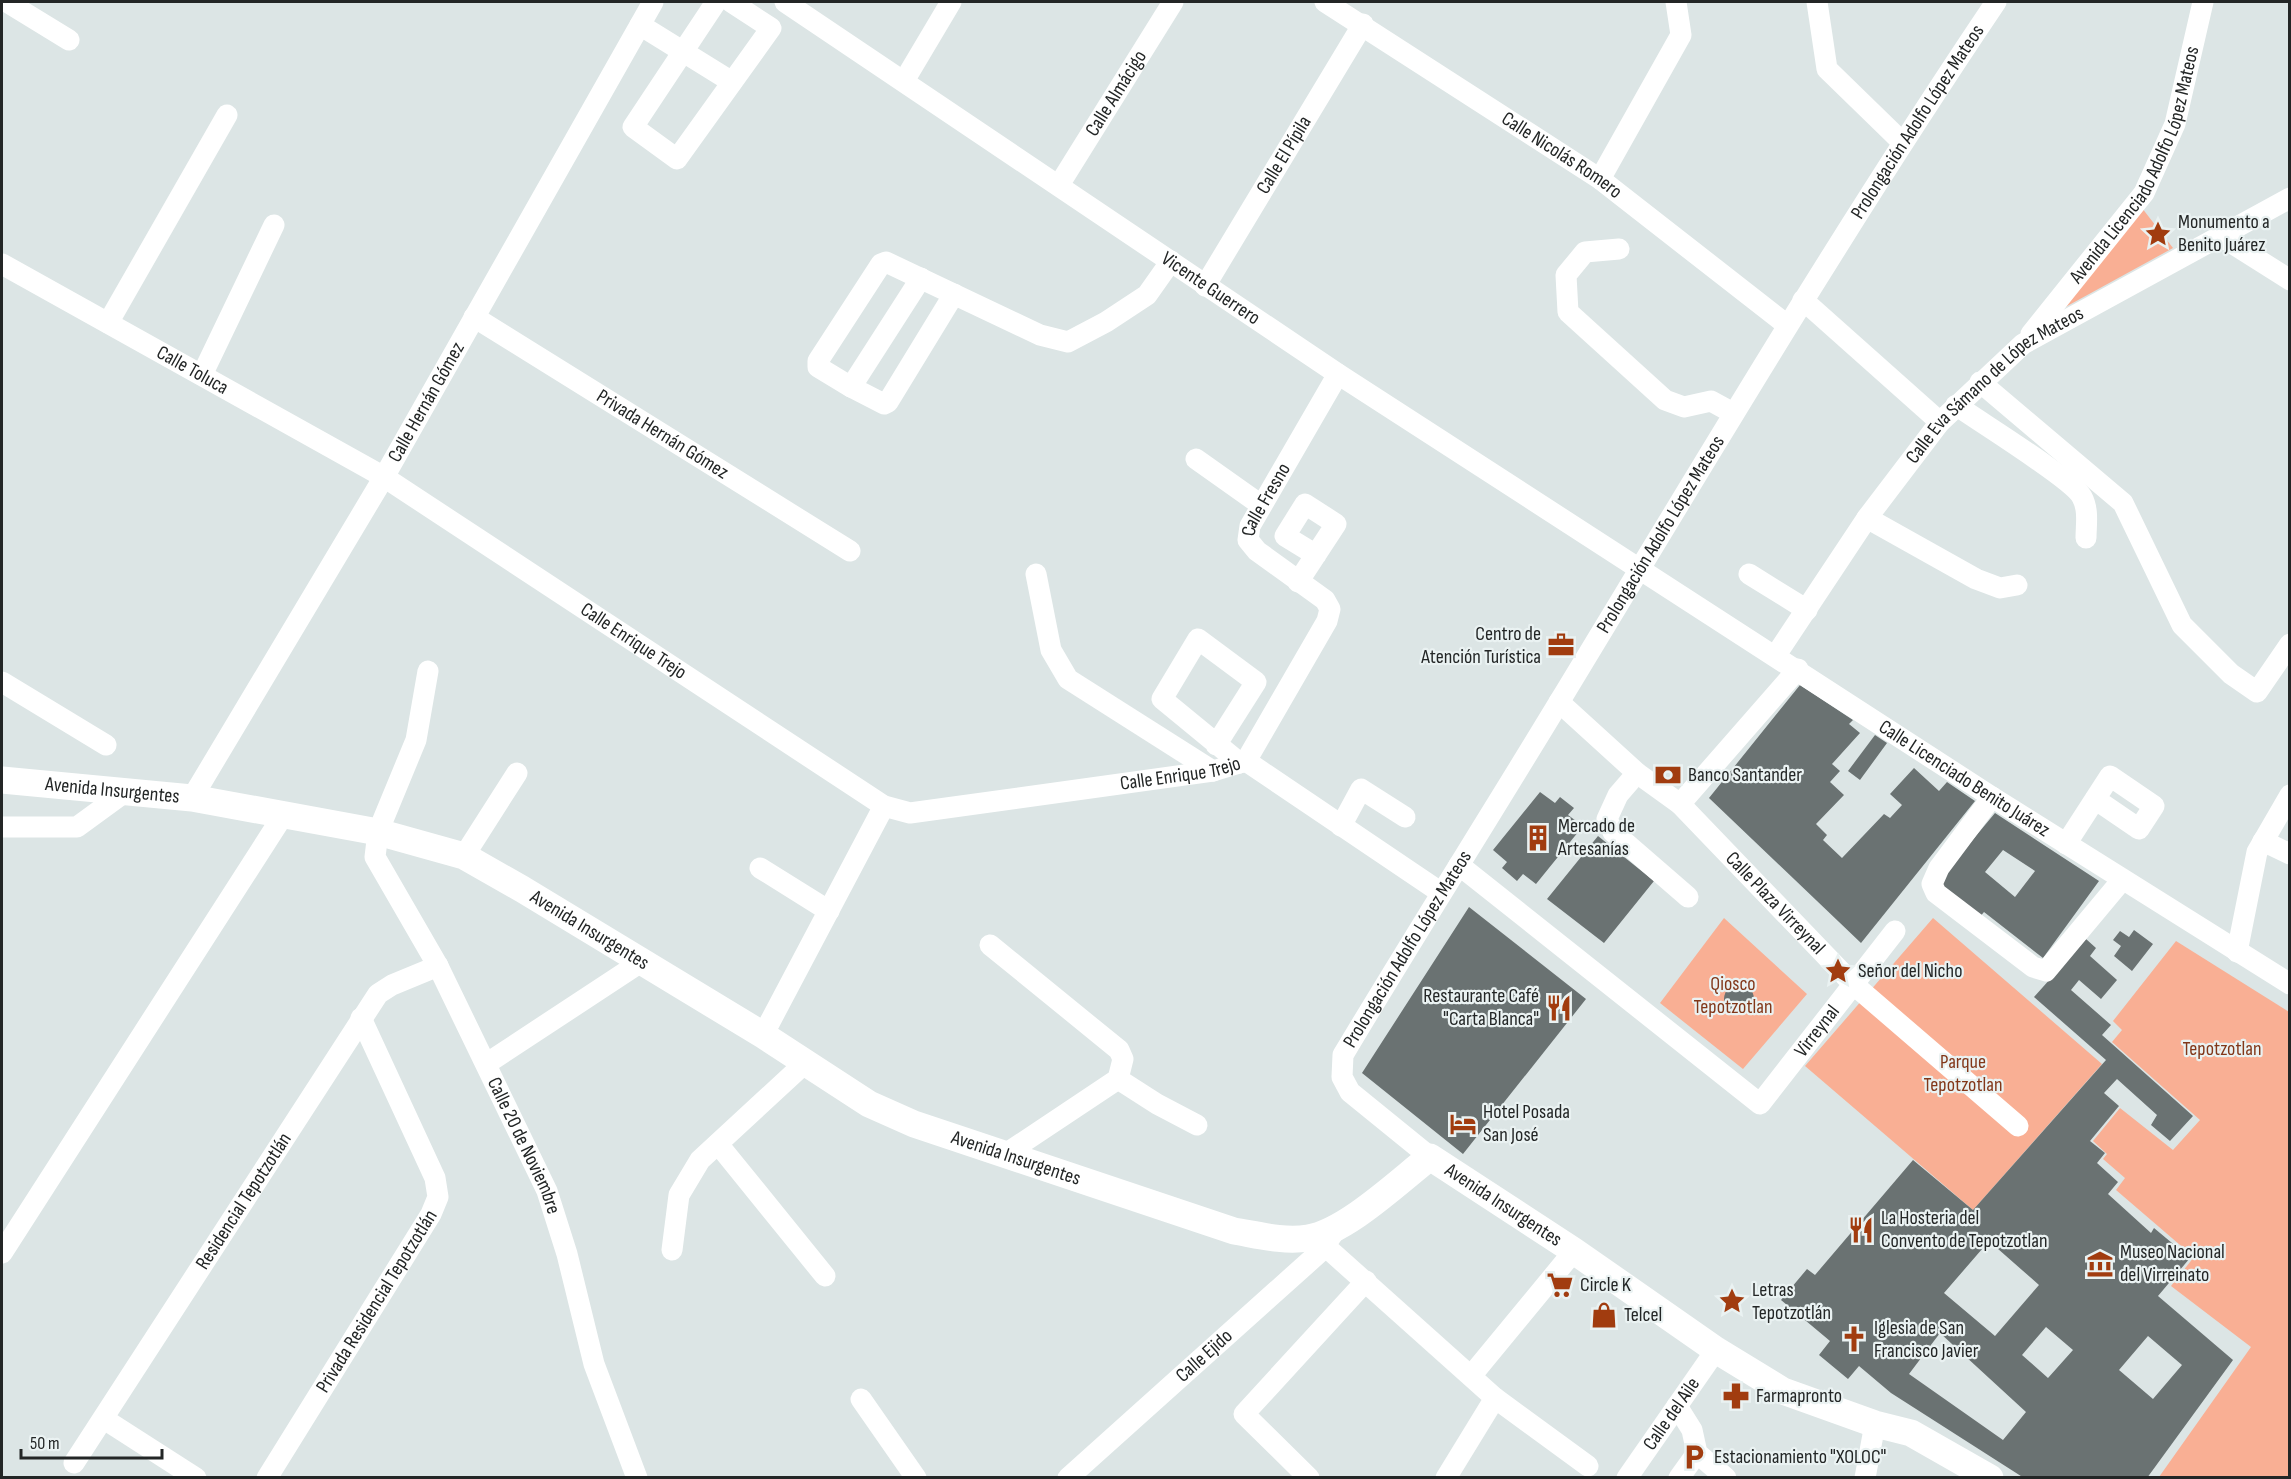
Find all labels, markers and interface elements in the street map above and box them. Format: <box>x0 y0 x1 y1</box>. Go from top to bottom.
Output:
street label: Prolongación Adolfo López Mateos <box>1846 20 1989 223</box>
street label: Avenida Licenciado Adolfo López Mateos <box>2064 44 2204 289</box>
street label: Calle Almácigo <box>1080 46 1152 141</box>
street label: Calle Nicolás Romero <box>1497 107 1627 204</box>
street label: Calle El Pípila <box>1251 112 1317 198</box>
place label: Monumento a Benito Juárez <box>2178 210 2270 257</box>
place icon: Monumento a Benito Juárez <box>2143 219 2173 249</box>
street label: Vicente Guerrero <box>1157 247 1265 330</box>
street label: Calle Eva Sámano de López Mateos <box>1901 301 2088 468</box>
street label: Calle Hernán Gómez <box>383 338 470 466</box>
street label: Calle Toluca <box>152 341 233 400</box>
street label: Privada Hernán Gómez <box>592 384 733 484</box>
street label: Prolongación Adolfo López Mateos <box>1592 431 1730 638</box>
street label: Calle Fresno <box>1237 459 1296 538</box>
street label: Calle Enrique Trejo <box>576 598 691 685</box>
place label: Centro de Atención Turística <box>1420 622 1541 669</box>
office icon: Centro de Atención Turística <box>1546 630 1576 660</box>
street label: Calle Licenciado Benito Juárez <box>1874 715 2054 842</box>
street label: Calle Enrique Trejo <box>1118 751 1244 796</box>
bank icon: Banco Santander <box>1653 760 1683 790</box>
place label: Banco Santander <box>1688 763 1802 787</box>
street label: Avenida Insurgentes <box>43 772 181 809</box>
place label: Mercado de Artesanías <box>1557 814 1635 861</box>
building icon: Mercado de Artesanías <box>1523 823 1553 853</box>
street label: Prolongación Adolfo López Mateos <box>1338 846 1477 1052</box>
street label: Calle Plaza Virreynal <box>1720 847 1830 960</box>
street label: Avenida Insurgentes <box>525 884 653 975</box>
place icon: Señor del Nicho <box>1823 956 1853 986</box>
place label: Señor del Nicho <box>1858 959 1962 983</box>
park label: Qiosco Tepotzotlan <box>1694 972 1772 1019</box>
place label: Restaurante Café "Carta Blanca" <box>1423 984 1539 1031</box>
restaurant icon: Restaurante Café "Carta Blanca" <box>1544 993 1574 1023</box>
street label: Virreynal <box>1789 1000 1845 1062</box>
park label: Tepotzotlan <box>2183 1037 2261 1061</box>
park label: Parque Tepotzotlan <box>1924 1050 2002 1097</box>
street label: Calle 20 de Noviembre <box>482 1073 566 1217</box>
place label: Hotel Posada San José <box>1483 1100 1570 1147</box>
hotel icon: Hotel Posada San José <box>1448 1109 1478 1139</box>
street label: Avenida Insurgentes <box>947 1125 1084 1191</box>
street label: Residencial Tepotzotlán <box>191 1128 297 1274</box>
street label: Avenida Insurgentes <box>1440 1158 1566 1252</box>
street label: Privada Residencial Tepotzotlán <box>311 1206 443 1397</box>
place label: La Hosteria del Convento de Tepotzotlan <box>1881 1206 2048 1253</box>
restaurant icon: La Hosteria del Convento de Tepotzotlan <box>1846 1215 1876 1245</box>
place label: Museo Nacional del Virreinato <box>2120 1240 2225 1287</box>
museum icon: Museo Nacional del Virreinato <box>2085 1249 2115 1279</box>
supermarket icon: Circle K <box>1545 1270 1575 1300</box>
place label: Circle K <box>1580 1273 1631 1297</box>
place label: Letras Tepotzotlán <box>1752 1278 1831 1325</box>
place icon: Letras Tepotzotlán <box>1717 1286 1747 1316</box>
shop icon: Telcel <box>1589 1300 1619 1330</box>
place label: Telcel <box>1624 1303 1662 1327</box>
place label: Iglesia de San Francisco Javier <box>1874 1316 1979 1363</box>
street label: Calle Ejido <box>1171 1324 1238 1387</box>
church icon: Iglesia de San Francisco Javier <box>1839 1324 1869 1354</box>
street label: Calle del Aile <box>1638 1373 1705 1455</box>
pharmacy icon: Farmapronto <box>1721 1381 1751 1411</box>
place label: Farmapronto <box>1756 1384 1842 1408</box>
scale bar <box>21 1422 162 1460</box>
text: 50 m <box>30 1433 60 1454</box>
parking icon: Estacionamiento "XOLOC" <box>1679 1442 1709 1472</box>
place label: Estacionamiento "XOLOC" <box>1714 1445 1886 1469</box>

